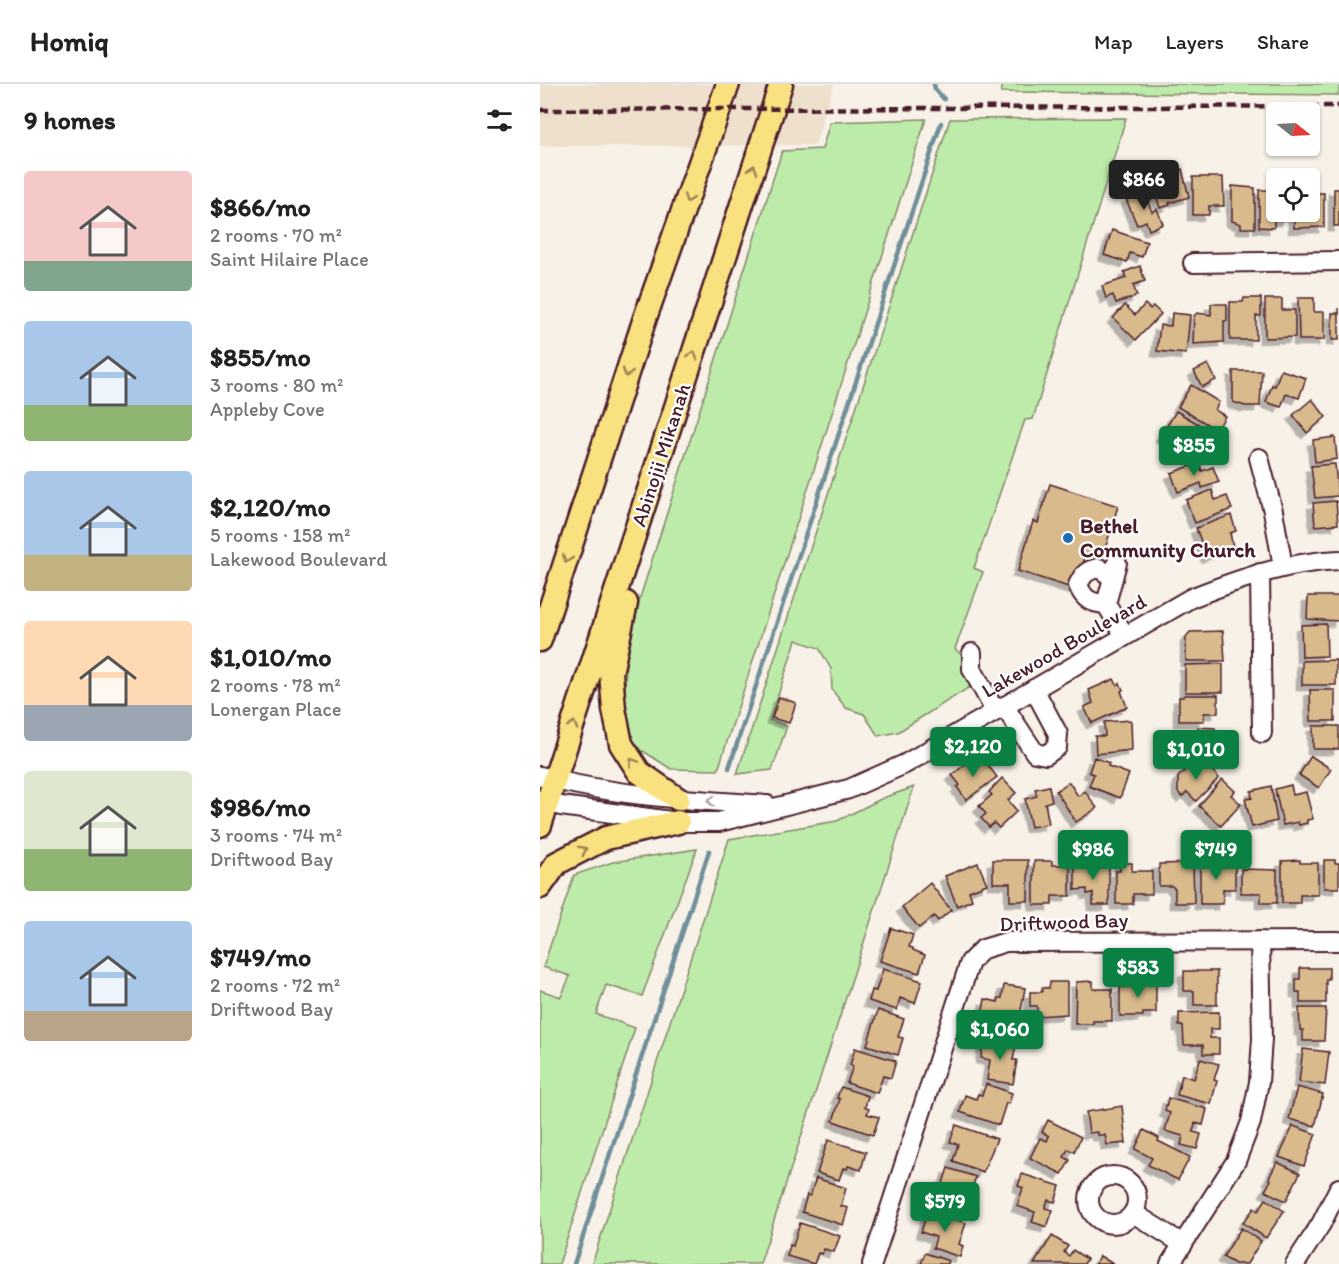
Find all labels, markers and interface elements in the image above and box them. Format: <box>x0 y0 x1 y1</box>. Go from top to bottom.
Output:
text: Homiq <box>30 24 109 58</box>
text: Map <box>1094 29 1133 54</box>
text: Layers <box>1166 29 1224 54</box>
text: Share <box>1257 29 1309 54</box>
north arrow <box>1266 102 1320 156</box>
map controls <box>1266 102 1320 222</box>
text: 9 homes <box>24 104 116 136</box>
icon: filters <box>483 104 516 137</box>
pin: $866 <box>1108 160 1180 211</box>
one-way arrow <box>746 164 758 175</box>
text: $866 <box>1123 167 1165 191</box>
button: locate <box>1266 168 1320 222</box>
text: $866/mo <box>210 191 311 223</box>
one-way arrow <box>682 193 695 203</box>
icon: home <box>72 195 144 267</box>
text: 2 rooms · 70 m² <box>210 223 342 247</box>
text: Saint Hilaire Place <box>210 247 369 271</box>
text: $855/mo <box>210 341 311 373</box>
icon: home <box>72 345 144 417</box>
one-way arrow <box>686 350 698 361</box>
one-way arrow <box>621 367 634 378</box>
text: 3 rooms · 80 m² <box>210 373 343 397</box>
street label: Abinojii Mikanah <box>626 380 695 530</box>
text: Appleby Cove <box>210 397 325 421</box>
pin: $855 <box>1158 426 1230 477</box>
text: $855 <box>1173 433 1215 457</box>
text: $2,120/mo <box>210 491 331 523</box>
icon: home <box>72 495 144 567</box>
place label: Bethel Community Church <box>1080 513 1256 563</box>
text: 5 rooms · 158 m² <box>210 523 351 547</box>
marker: Bethel Community Church <box>1061 531 1075 545</box>
text: Lakewood Boulevard <box>210 547 387 571</box>
one-way arrow <box>561 553 574 564</box>
street label: Lakewood Boulevard <box>977 588 1151 703</box>
text: $1,010/mo <box>210 641 332 673</box>
icon: home <box>72 645 144 717</box>
text: 2 rooms · 78 m² <box>210 673 341 697</box>
text: Lonergan Place <box>210 697 342 721</box>
one-way arrow <box>566 720 578 731</box>
pin: $2,120 <box>924 727 1022 778</box>
pin: $1,010 <box>1147 730 1245 781</box>
text: $2,120 <box>944 734 1002 758</box>
text: $1,010 <box>1167 737 1225 761</box>
one-way arrow <box>629 758 640 769</box>
text: $986/mo <box>210 791 311 823</box>
icon: home <box>72 795 144 867</box>
one-way arrow <box>706 795 716 808</box>
text: 3 rooms · 74 m² <box>210 823 342 847</box>
pin: $986 <box>1057 830 1129 881</box>
pin: $749 <box>1180 830 1252 881</box>
text: $986 <box>1072 837 1114 861</box>
text: $749 <box>1195 837 1237 861</box>
one-way arrow <box>577 846 588 857</box>
text: Driftwood Bay <box>210 847 333 871</box>
street label: Driftwood Bay <box>999 907 1129 936</box>
text: $749/mo <box>210 941 311 973</box>
icon: home <box>72 945 144 1017</box>
pin: $583 <box>1102 948 1174 999</box>
text: $583 <box>1117 955 1159 979</box>
text: 2 rooms · 72 m² <box>210 973 340 997</box>
text: Driftwood Bay <box>210 997 333 1021</box>
pin: $1,060 <box>951 1010 1049 1061</box>
text: $1,060 <box>970 1017 1030 1041</box>
pin: $579 <box>909 1182 981 1233</box>
text: $579 <box>924 1189 966 1213</box>

